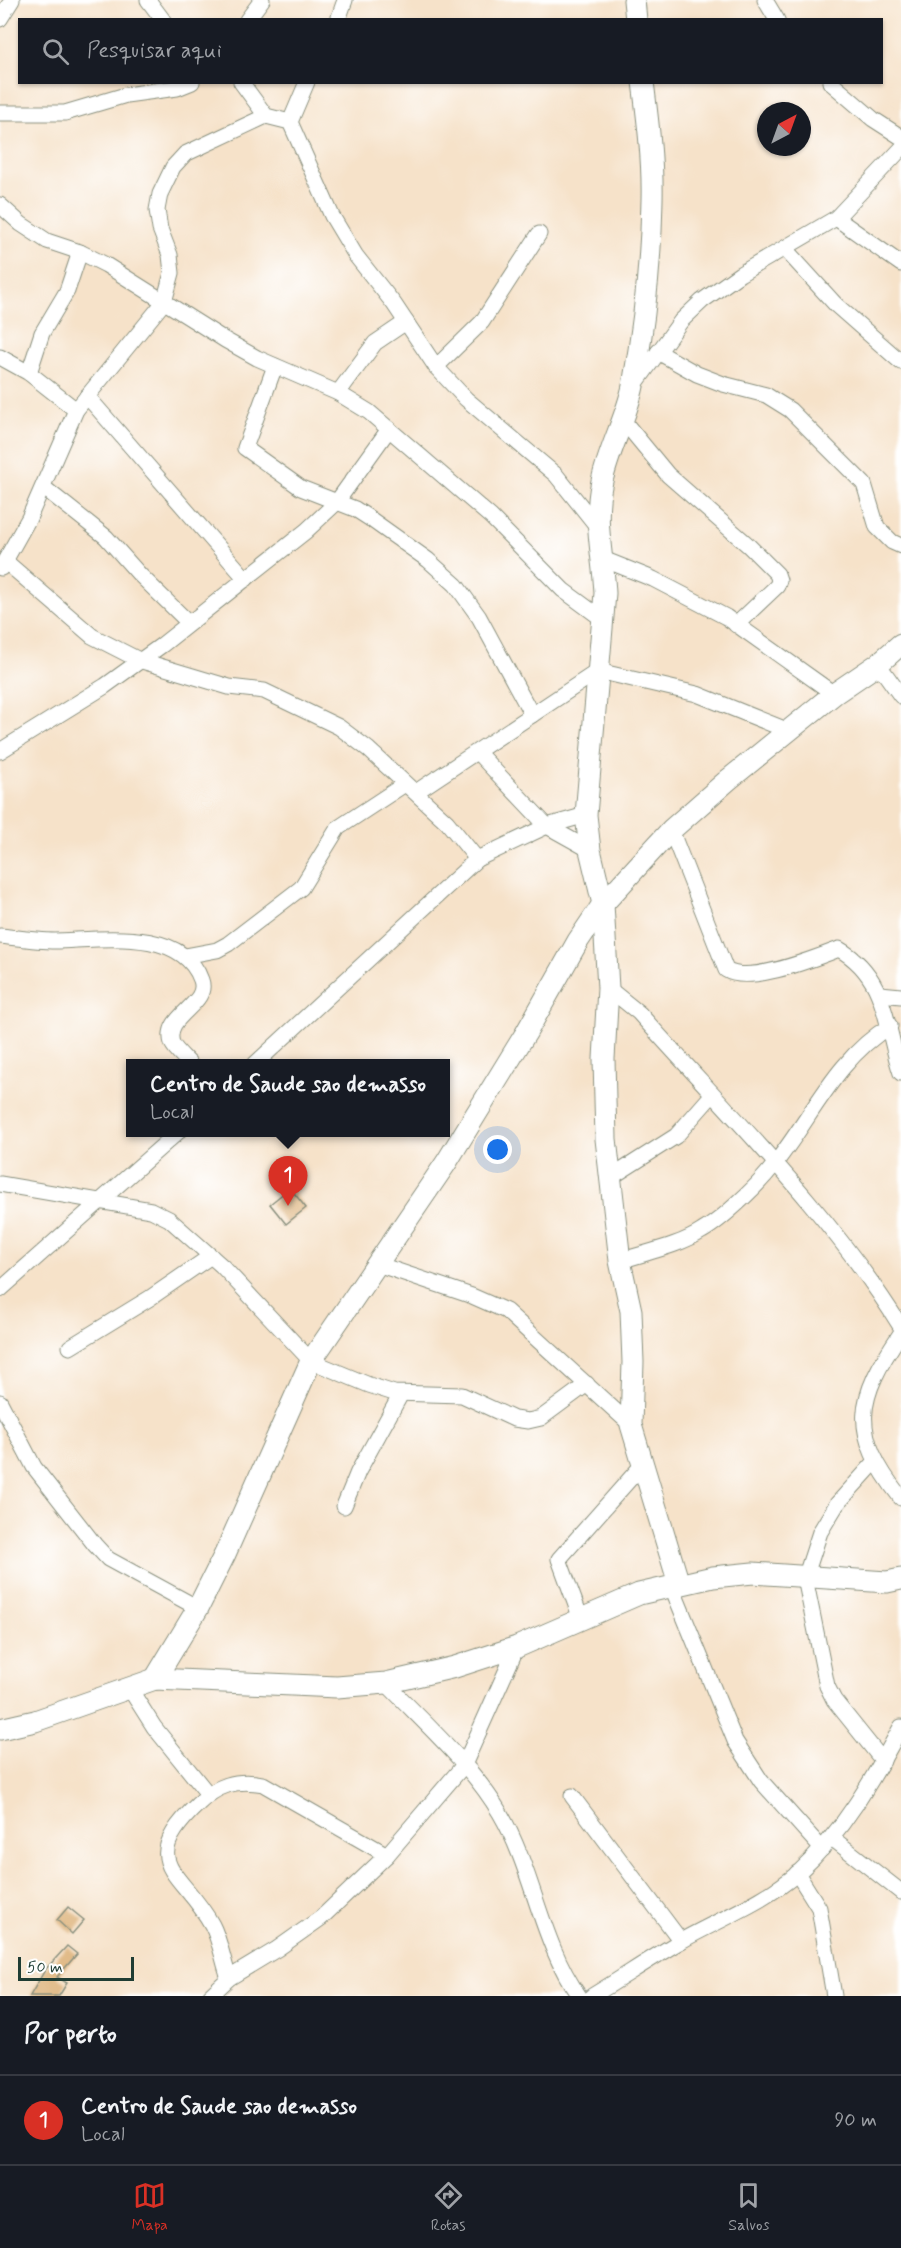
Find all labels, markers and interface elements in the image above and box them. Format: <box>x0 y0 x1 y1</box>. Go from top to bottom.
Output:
search box <box>18 18 883 84</box>
icon: search <box>39 35 72 68</box>
text: Pesquisar aqui <box>87 37 222 65</box>
north arrow <box>757 102 811 156</box>
popup <box>126 1059 450 1137</box>
text: Centro de Saude sao demasso <box>150 1071 426 1099</box>
text: Local <box>150 1099 194 1126</box>
your location <box>483 1135 512 1164</box>
pin: 1 <box>268 1156 308 1206</box>
scale bar <box>18 1954 134 1982</box>
text: 50 m <box>27 1957 63 1978</box>
text: Por perto <box>24 2018 117 2052</box>
text: Centro de Saude sao demasso <box>81 2093 357 2121</box>
text: 1 <box>39 2107 48 2134</box>
text: 90 m <box>834 2107 877 2134</box>
text: Local <box>81 2121 125 2148</box>
tab: Mapa <box>131 2179 168 2236</box>
tab: Rotas <box>431 2179 466 2236</box>
tab: Salvos <box>728 2179 770 2236</box>

